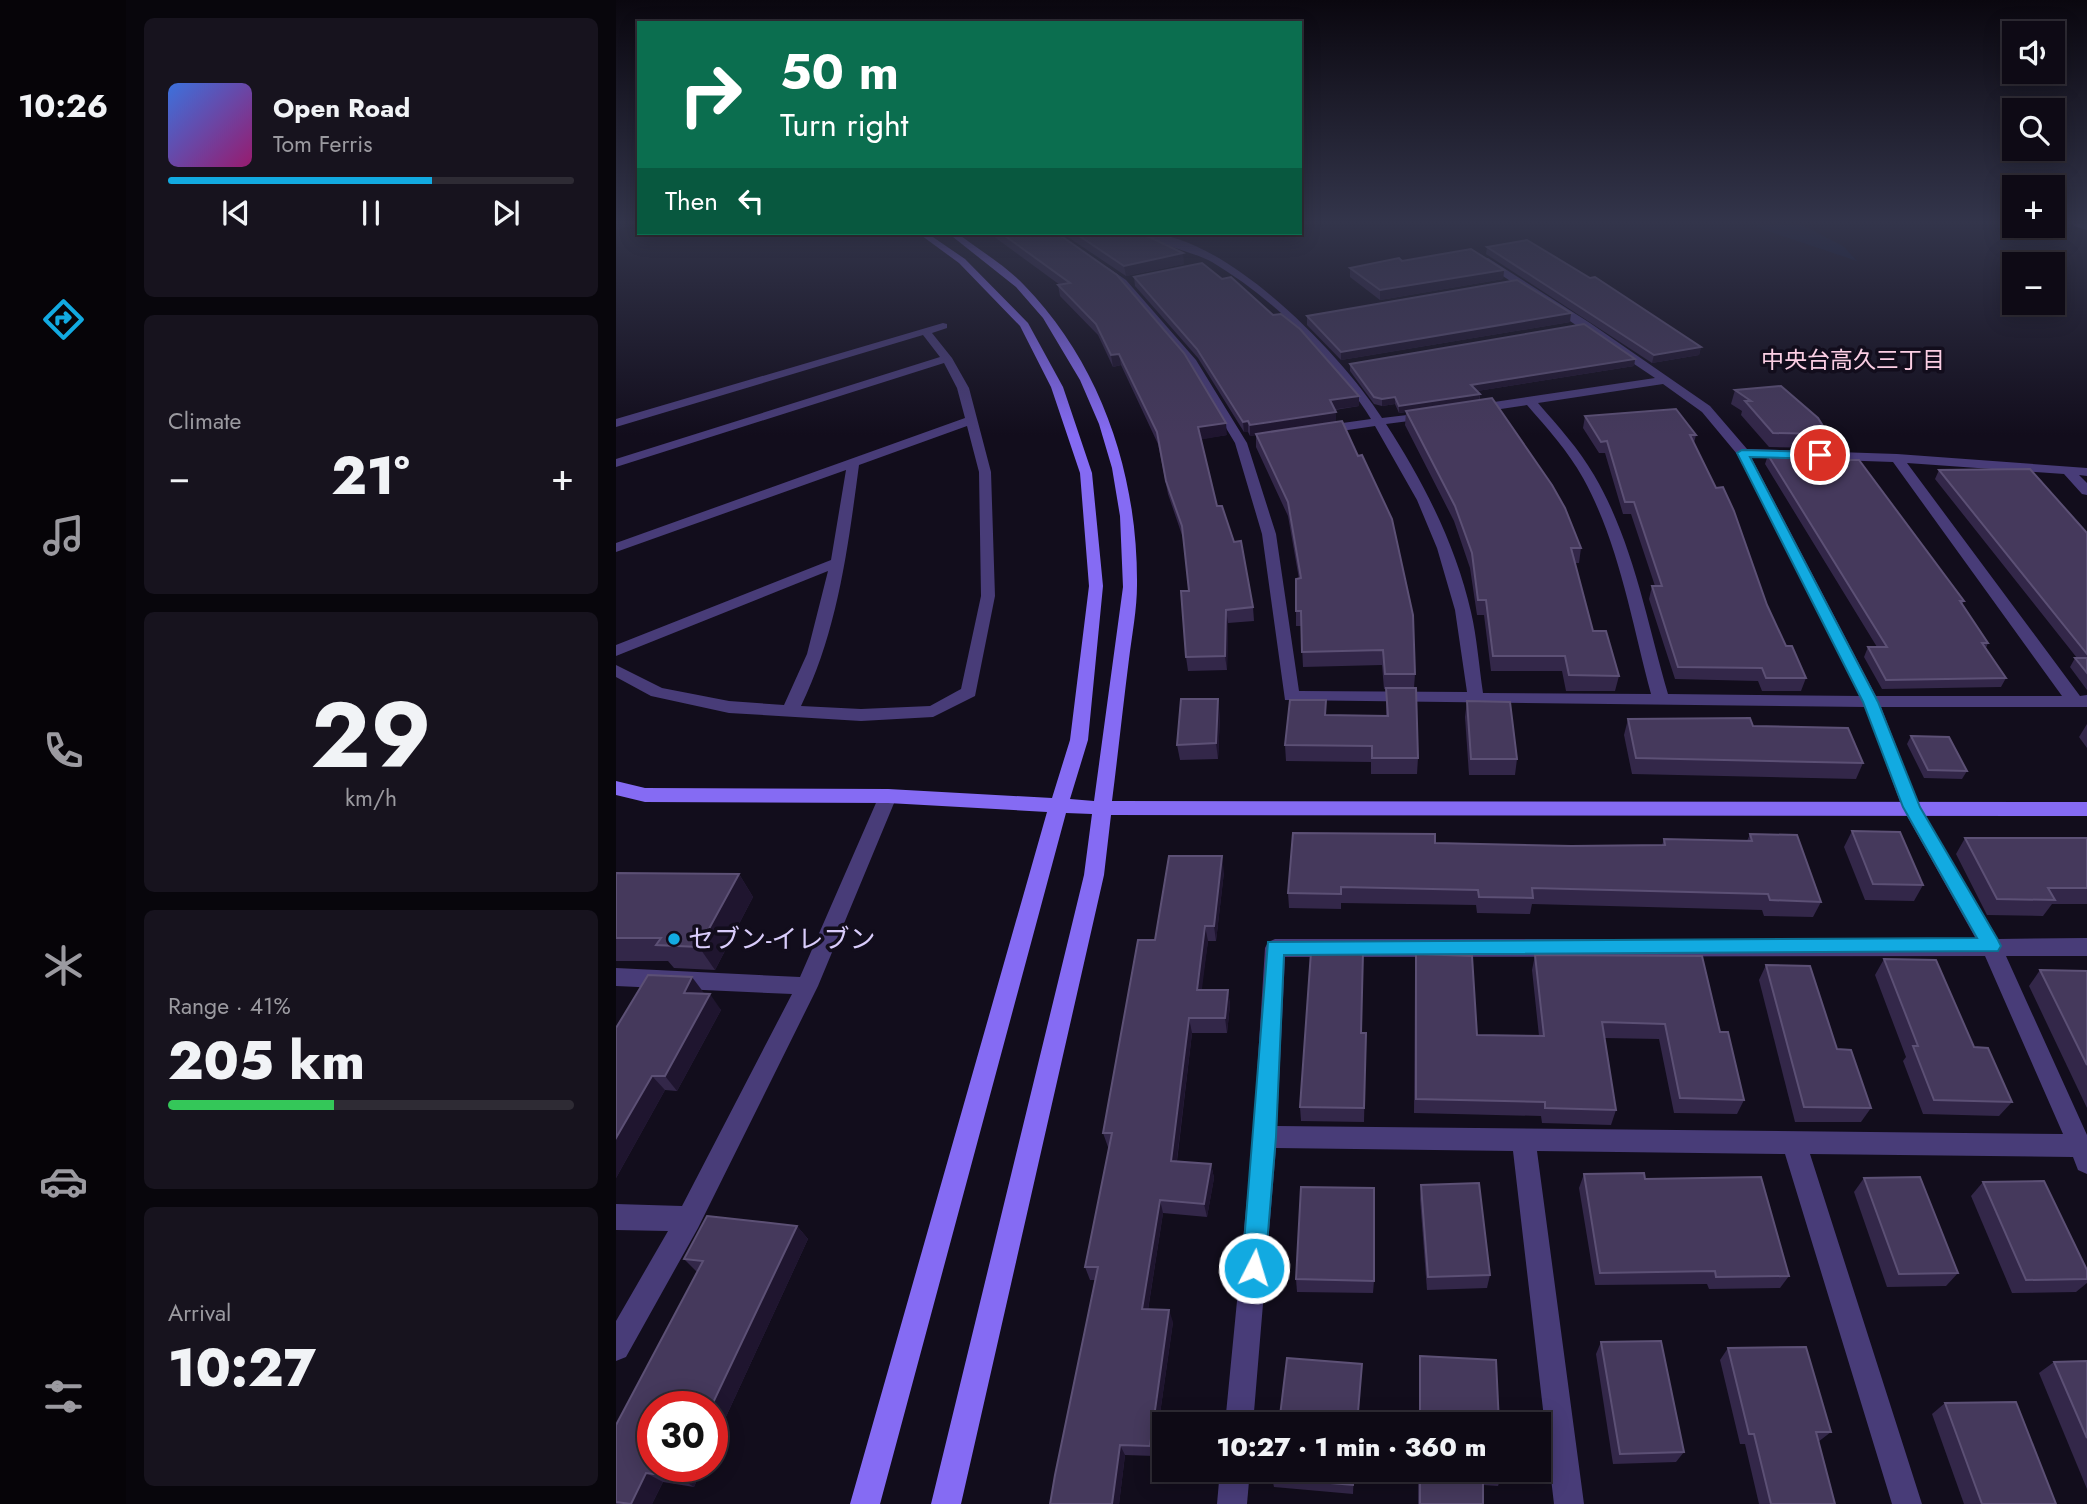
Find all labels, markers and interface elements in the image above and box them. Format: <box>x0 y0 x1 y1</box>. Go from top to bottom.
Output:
map controls <box>2002 21 2065 315</box>
button: sound <box>2002 21 2065 84</box>
text: 50 m <box>780 37 899 107</box>
icon: right <box>665 49 756 140</box>
text: 10:26 <box>18 83 108 129</box>
text: Open Road <box>273 89 410 127</box>
button: search <box>2002 98 2065 161</box>
text: Turn right <box>780 102 909 148</box>
text: Tom Ferris <box>273 127 372 161</box>
button: + <box>2002 175 2065 238</box>
text: Then <box>665 182 718 220</box>
icon: left <box>732 182 770 220</box>
icon: previous <box>217 194 255 232</box>
icon: pause <box>352 194 390 232</box>
icon: next <box>487 194 525 232</box>
button: − <box>2002 252 2065 315</box>
icon: directions <box>39 295 88 344</box>
district label: 中央台高久三丁目 <box>1761 343 1945 377</box>
text: Climate <box>168 404 241 438</box>
pin <box>1790 425 1850 485</box>
icon: arrive <box>1801 436 1839 474</box>
text: 21° <box>331 438 410 514</box>
text: − <box>168 449 190 504</box>
text: + <box>551 449 574 504</box>
icon: music <box>39 511 88 560</box>
text: 29 <box>311 670 431 801</box>
icon: phone <box>39 726 88 775</box>
text: km/h <box>345 781 397 815</box>
place label: セブン-イレブン <box>688 920 875 958</box>
marker: セブン-イレブン <box>666 931 682 947</box>
icon: climate <box>39 941 88 990</box>
text: Range · 41% <box>168 989 291 1023</box>
text: 205 km <box>168 1023 365 1099</box>
icon: car <box>39 1157 88 1206</box>
position arrow <box>1217 1231 1291 1305</box>
text: Arrival <box>168 1296 231 1330</box>
text: 10:27 <box>168 1330 316 1406</box>
icon: filters <box>39 1372 88 1421</box>
speed limit sign: 30 <box>637 1391 728 1482</box>
text: 10:27 · 1 min · 360 m <box>1216 1428 1487 1466</box>

